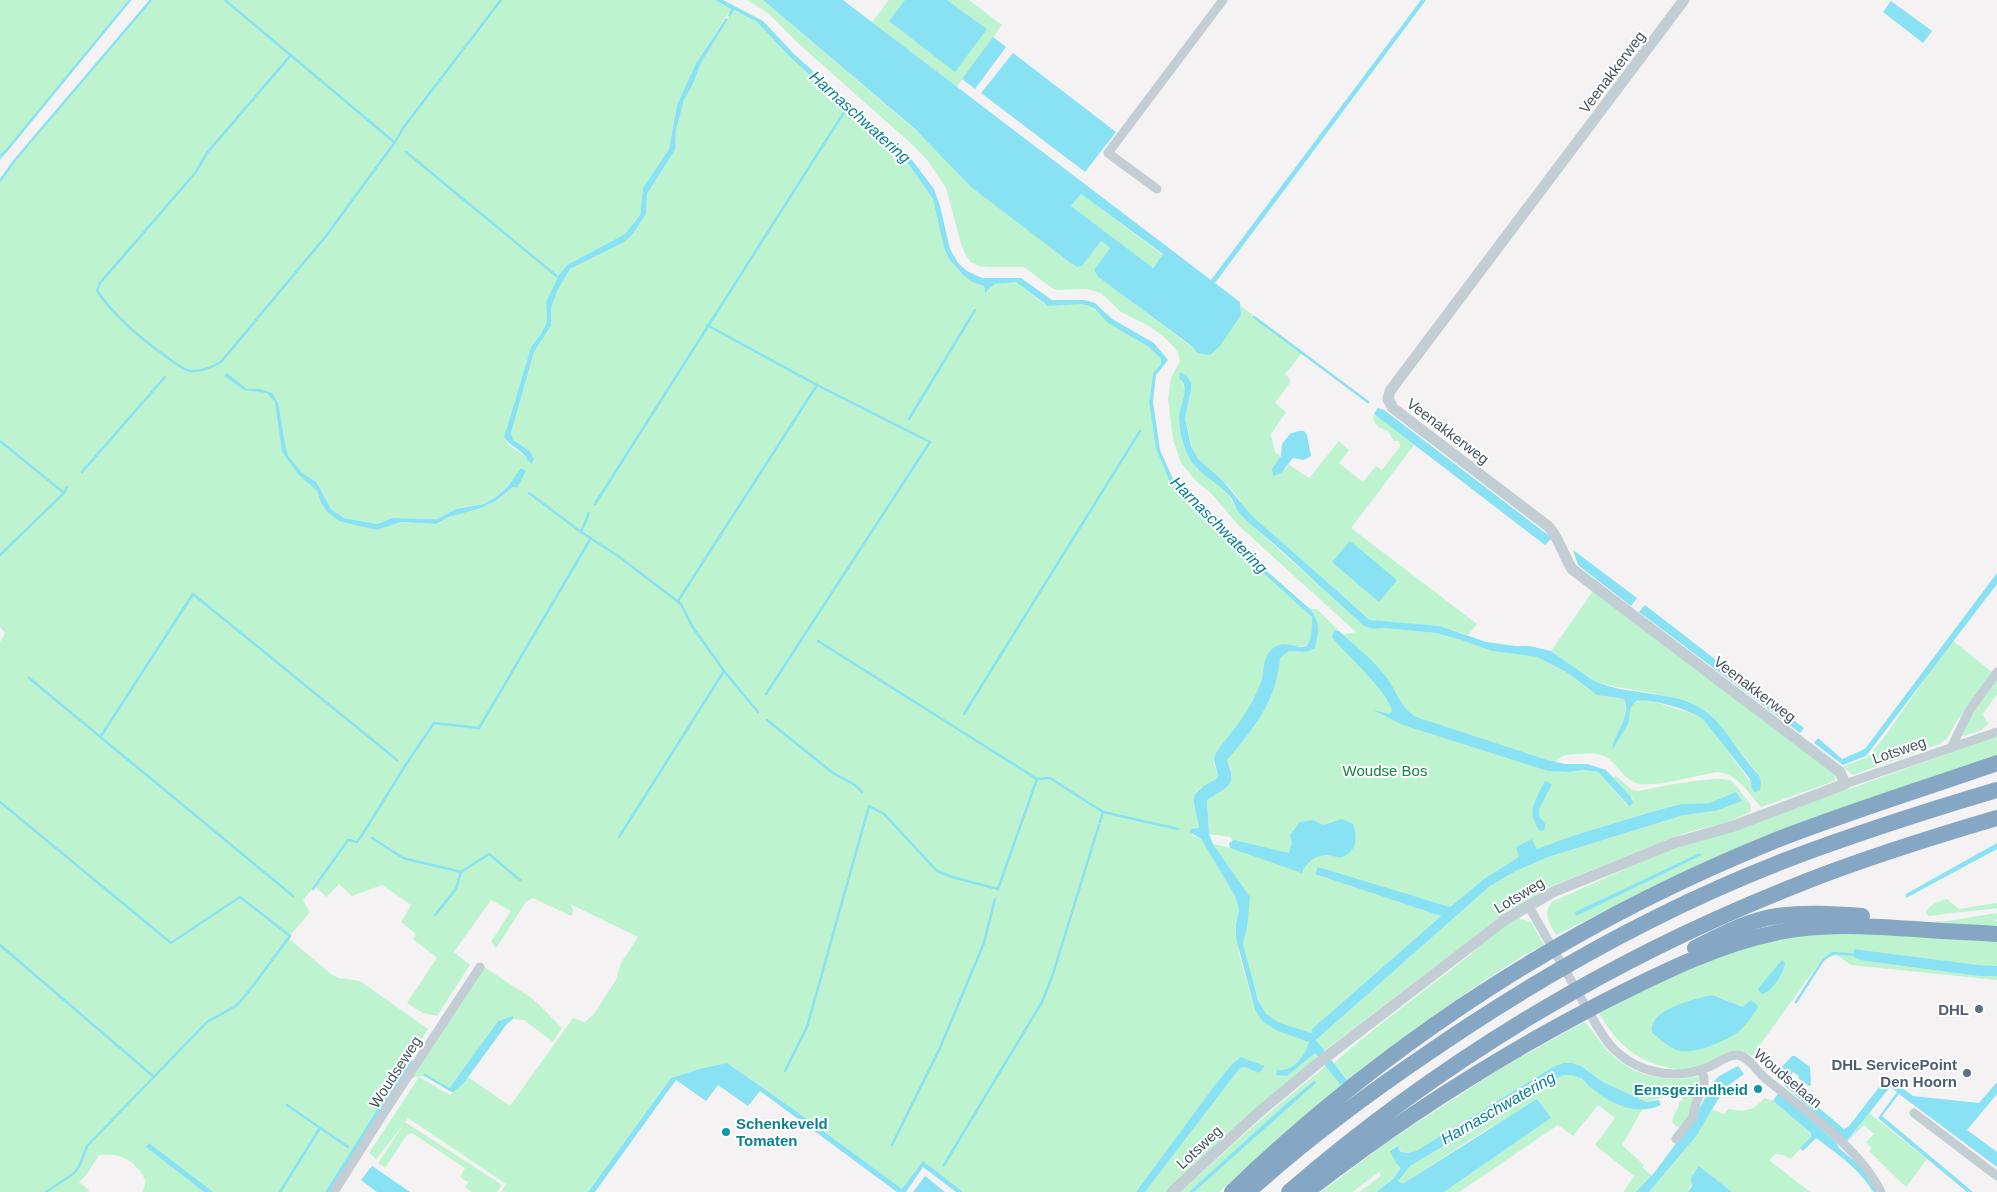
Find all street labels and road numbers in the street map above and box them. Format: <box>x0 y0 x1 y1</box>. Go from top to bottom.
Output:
street label: Veenakkerweg <box>1576 28 1648 116</box>
street label: Veenakkerweg <box>1404 395 1492 467</box>
street label: Veenakkerweg <box>1711 653 1799 725</box>
street label: Lotsweg <box>1870 733 1928 767</box>
street label: Lotsweg <box>1491 873 1547 917</box>
street label: Woudseweg <box>365 1033 425 1111</box>
street label: Woudselaan <box>1751 1045 1825 1111</box>
street label: Lotsweg <box>1173 1122 1225 1172</box>

